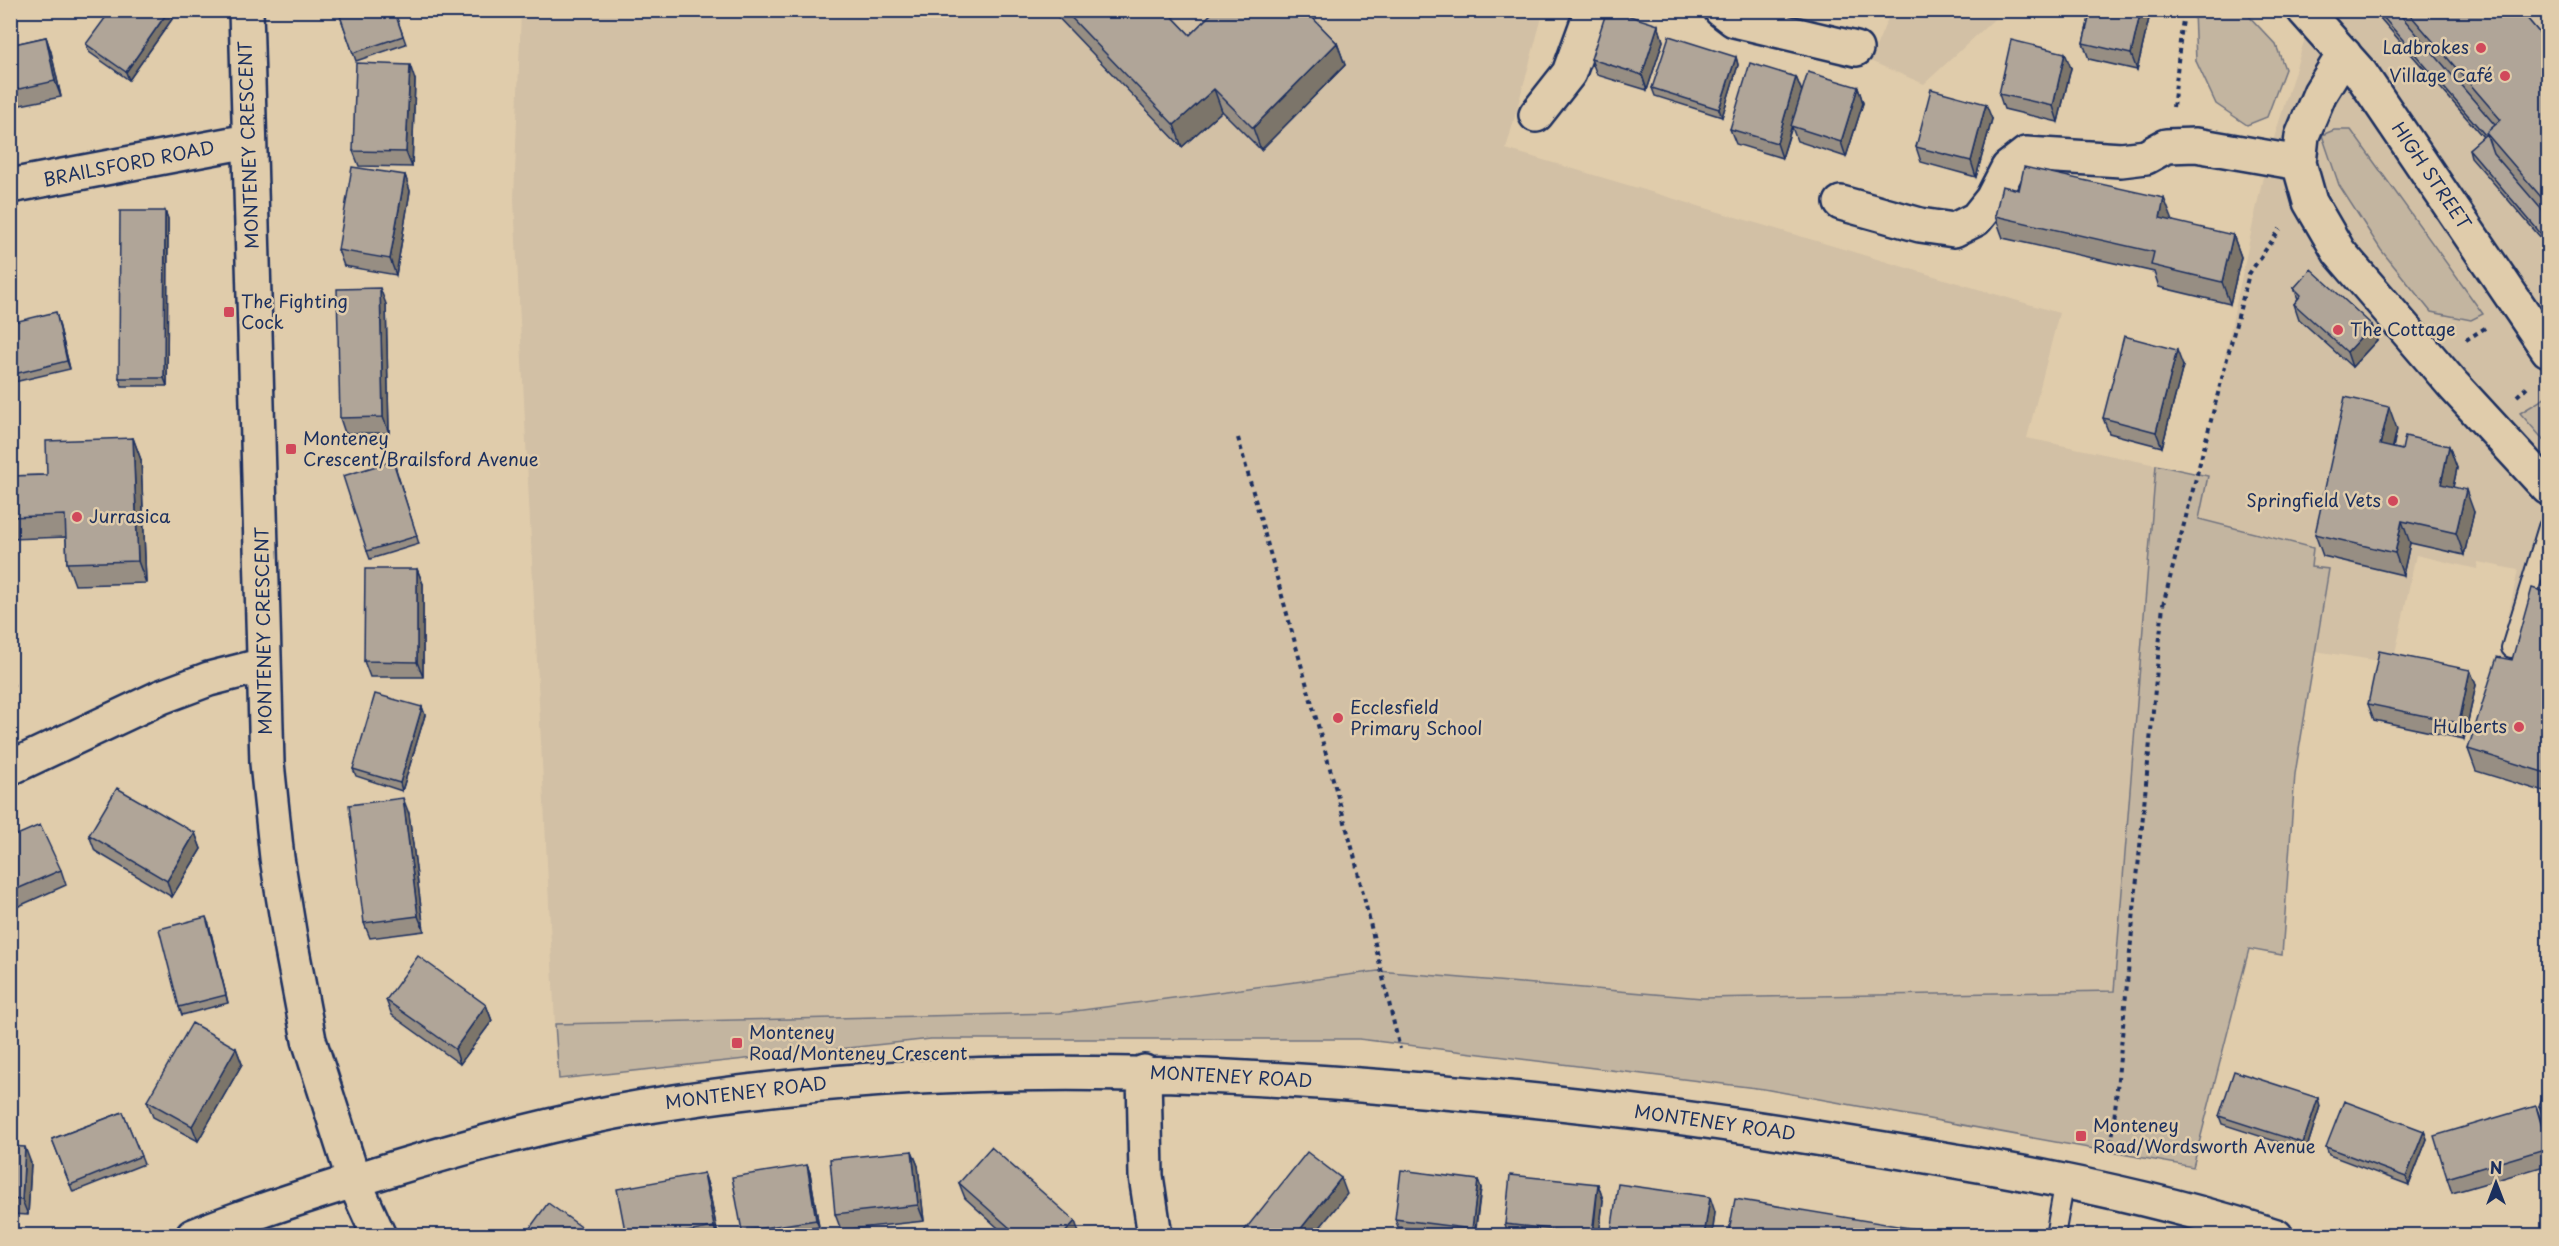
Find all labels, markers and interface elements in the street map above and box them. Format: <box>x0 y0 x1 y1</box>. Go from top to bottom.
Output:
place label: Ladbrokes <box>2383 33 2469 60</box>
street label: MONTENEY CRESCENT <box>230 41 265 249</box>
marker: Ladbrokes <box>2474 41 2488 55</box>
place label: Village Café <box>2389 61 2493 88</box>
marker: Village Café <box>2498 69 2512 83</box>
street label: HIGH STREET <box>2386 116 2479 235</box>
street label: BRAILSFORD ROAD <box>41 133 217 192</box>
place label: The Fighting Cock <box>241 287 348 335</box>
marker: The Fighting Cock <box>222 305 236 319</box>
place label: The Cottage <box>2350 315 2456 342</box>
marker: The Cottage <box>2331 323 2345 337</box>
place label: Monteney Crescent/Brailsford Avenue <box>303 424 539 472</box>
marker: Monteney Crescent/Brailsford Avenue <box>284 442 298 456</box>
place label: Springfield Vets <box>2246 486 2381 513</box>
marker: Springfield Vets <box>2386 494 2400 508</box>
place label: Jurrasica <box>89 502 171 529</box>
marker: Jurrasica <box>70 510 84 524</box>
street label: MONTENEY CRESCENT <box>247 527 278 735</box>
place label: Ecclesfield Primary School <box>1350 693 1482 741</box>
marker: Ecclesfield Primary School <box>1331 711 1345 725</box>
place label: Hulberts <box>2433 712 2507 739</box>
marker: Hulberts <box>2512 720 2526 734</box>
place label: Monteney Road/Monteney Crescent <box>749 1018 967 1066</box>
marker: Monteney Road/Monteney Crescent <box>730 1036 744 1050</box>
street label: MONTENEY ROAD <box>1149 1058 1313 1093</box>
street label: MONTENEY ROAD <box>663 1068 828 1115</box>
street label: MONTENEY ROAD <box>1633 1097 1798 1146</box>
place label: Monteney Road/Wordsworth Avenue <box>2093 1111 2316 1159</box>
marker: Monteney Road/Wordsworth Avenue <box>2074 1129 2088 1143</box>
north arrow <box>2466 1153 2526 1213</box>
text: N <box>2490 1155 2502 1179</box>

